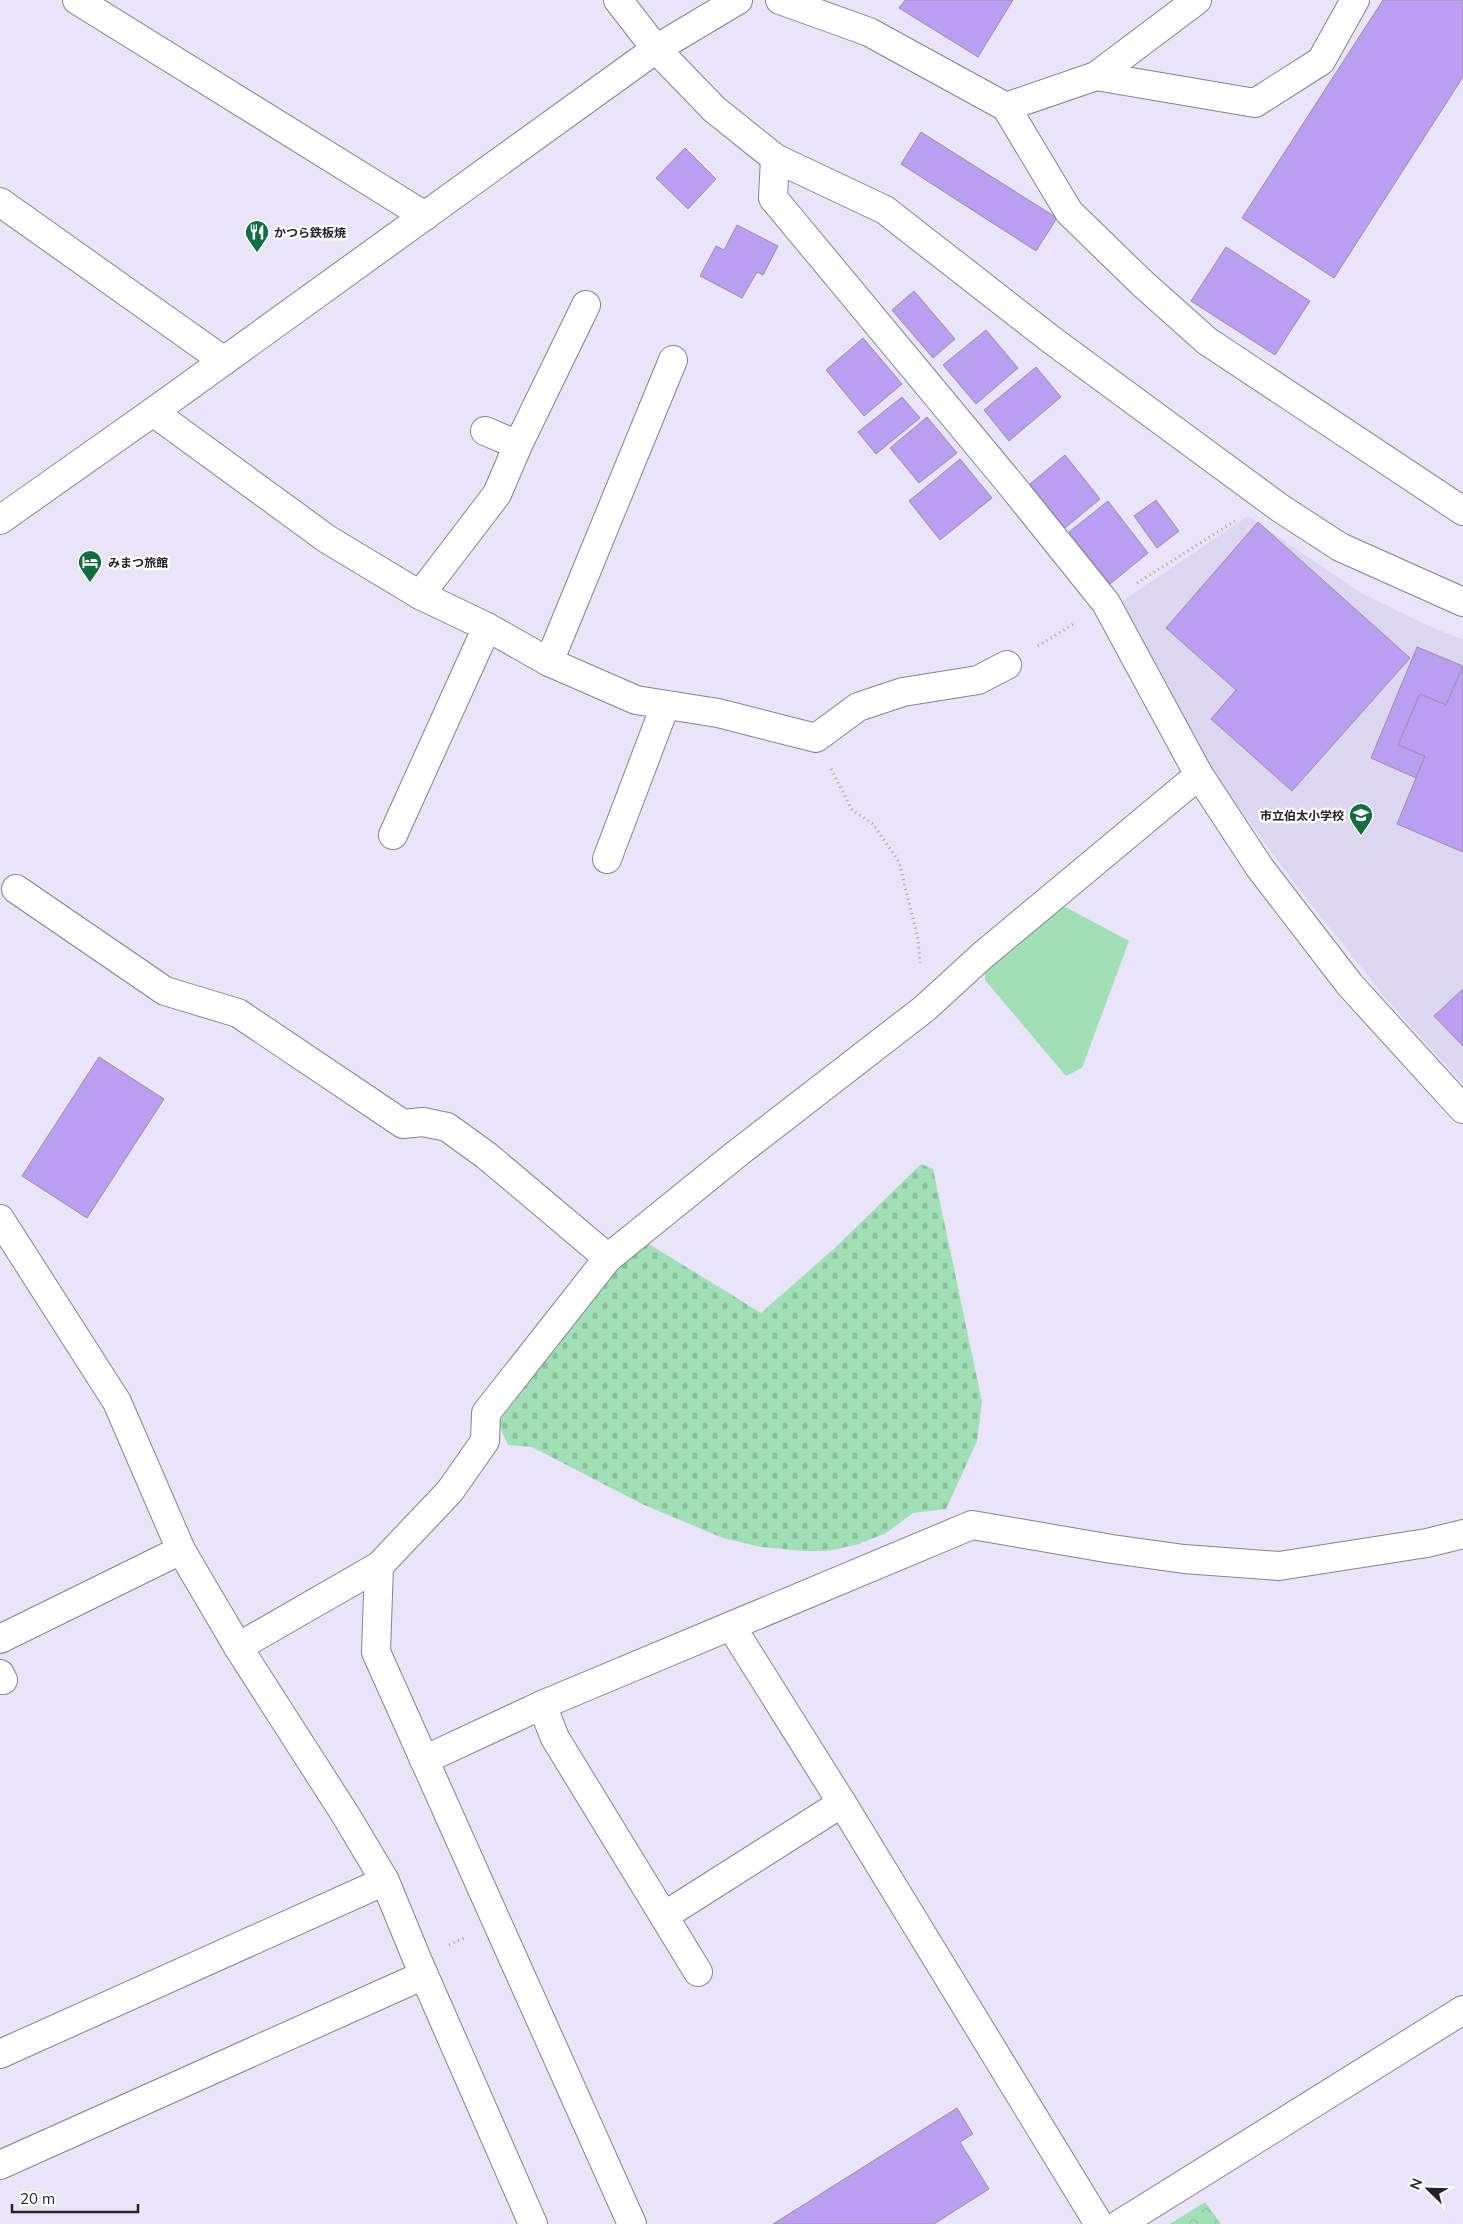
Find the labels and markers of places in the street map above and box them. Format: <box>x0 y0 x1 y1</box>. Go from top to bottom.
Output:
restaurant icon: かつら鉄板焼 <box>244 219 270 253</box>
place label: かつら鉄板焼 <box>274 225 346 240</box>
hotel icon: みまつ旅館 <box>77 549 103 583</box>
place label: みまつ旅館 <box>108 555 168 570</box>
school or university icon: 市立伯太小学校 <box>1348 802 1374 836</box>
place label: 市立伯太小学校 <box>1260 808 1344 823</box>

